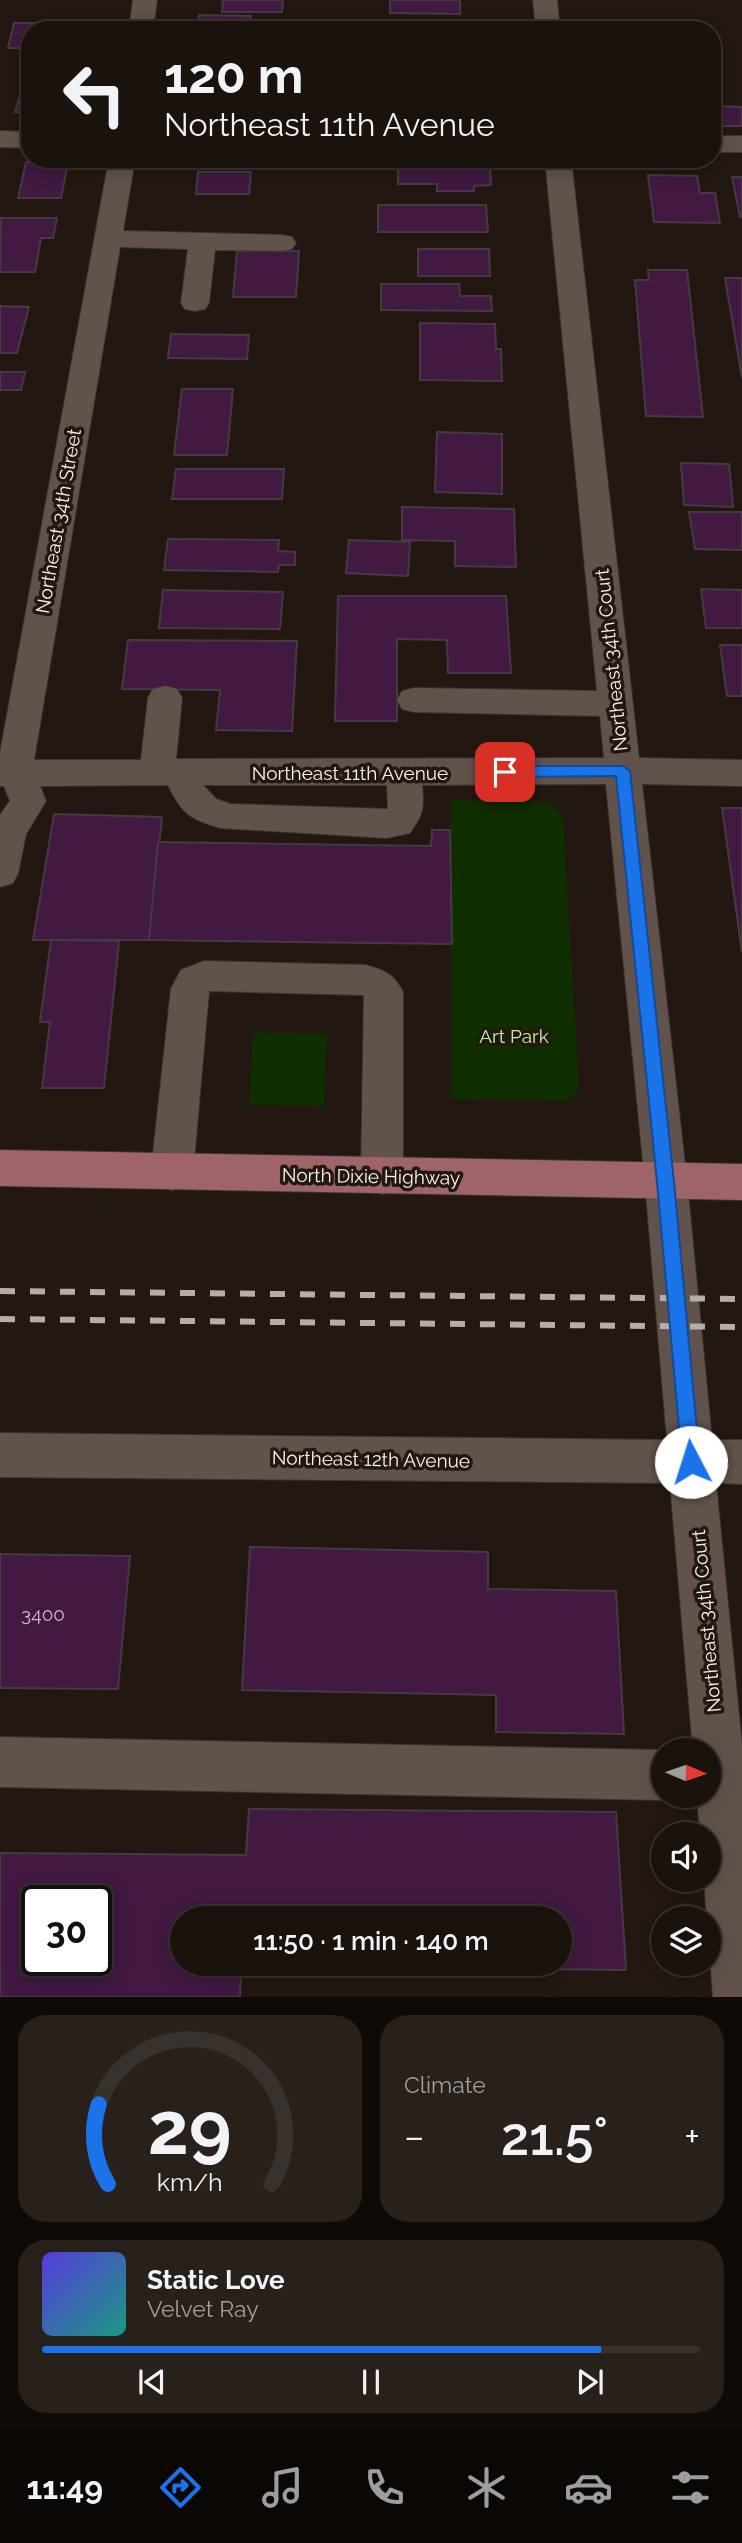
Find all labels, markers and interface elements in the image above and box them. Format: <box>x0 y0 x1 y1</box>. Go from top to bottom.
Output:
text: 120 m <box>164 47 303 104</box>
icon: left <box>49 49 140 140</box>
text: Northeast 11th Avenue <box>164 106 495 143</box>
street label: Northeast 34th Street <box>31 426 85 615</box>
street label: Northeast 34th Court <box>590 567 632 752</box>
pin <box>475 742 535 802</box>
icon: arrive <box>486 753 524 791</box>
street label: Northeast 11th Avenue <box>252 762 448 784</box>
park label: Art Park <box>479 1025 549 1047</box>
street label: North Dixie Highway <box>282 1163 460 1189</box>
position arrow <box>654 1425 728 1499</box>
street label: Northeast 12th Avenue <box>272 1446 470 1472</box>
street label: Northeast 34th Court <box>687 1528 725 1713</box>
house number: 3400 <box>21 1603 65 1625</box>
north arrow <box>651 1738 721 1808</box>
map controls <box>651 1738 721 1976</box>
button: sound <box>651 1822 721 1892</box>
speed limit sign: 30 <box>21 1885 112 1976</box>
button: layers <box>651 1906 721 1976</box>
text: 11:50 · 1 min · 140 m <box>253 1926 489 1956</box>
text: Climate <box>404 2071 486 2098</box>
text: 29 <box>148 2087 232 2172</box>
text: 21.5° <box>501 2106 608 2167</box>
text: − <box>404 2114 424 2159</box>
text: + <box>684 2114 700 2159</box>
text: km/h <box>157 2167 223 2197</box>
text: Static Love <box>147 2265 285 2295</box>
text: Velvet Ray <box>147 2295 259 2322</box>
icon: previous <box>133 2363 171 2401</box>
icon: pause <box>352 2363 390 2401</box>
icon: next <box>571 2363 609 2401</box>
icon: directions <box>156 2463 205 2512</box>
icon: music <box>258 2463 307 2512</box>
icon: phone <box>360 2463 409 2512</box>
icon: climate <box>462 2463 511 2512</box>
icon: car <box>564 2463 613 2512</box>
icon: filters <box>666 2463 715 2512</box>
text: 11:49 <box>27 2469 103 2506</box>

